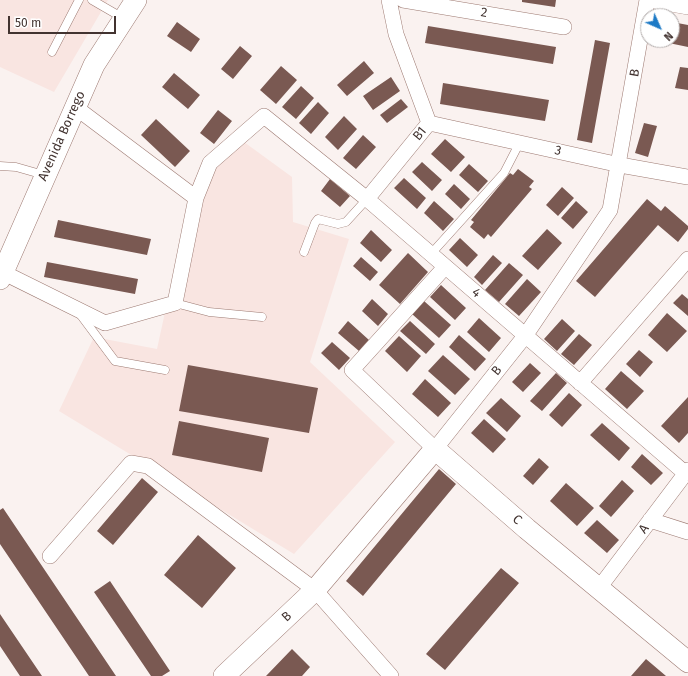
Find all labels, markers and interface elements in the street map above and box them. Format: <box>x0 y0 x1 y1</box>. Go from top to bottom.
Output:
street label: 2 <box>480 5 488 21</box>
scale bar <box>10 8 118 34</box>
north arrow <box>640 8 680 48</box>
text: 50 m <box>15 16 41 30</box>
text: N <box>661 29 675 43</box>
street label: B <box>627 68 643 78</box>
street label: Avenida Borrego <box>35 89 89 183</box>
street label: B1 <box>410 124 430 144</box>
street label: 3 <box>553 143 563 159</box>
street label: 4 <box>468 285 484 301</box>
street label: B <box>488 363 506 379</box>
street label: C <box>509 512 525 528</box>
street label: A <box>636 521 652 537</box>
street label: B <box>279 609 295 625</box>

